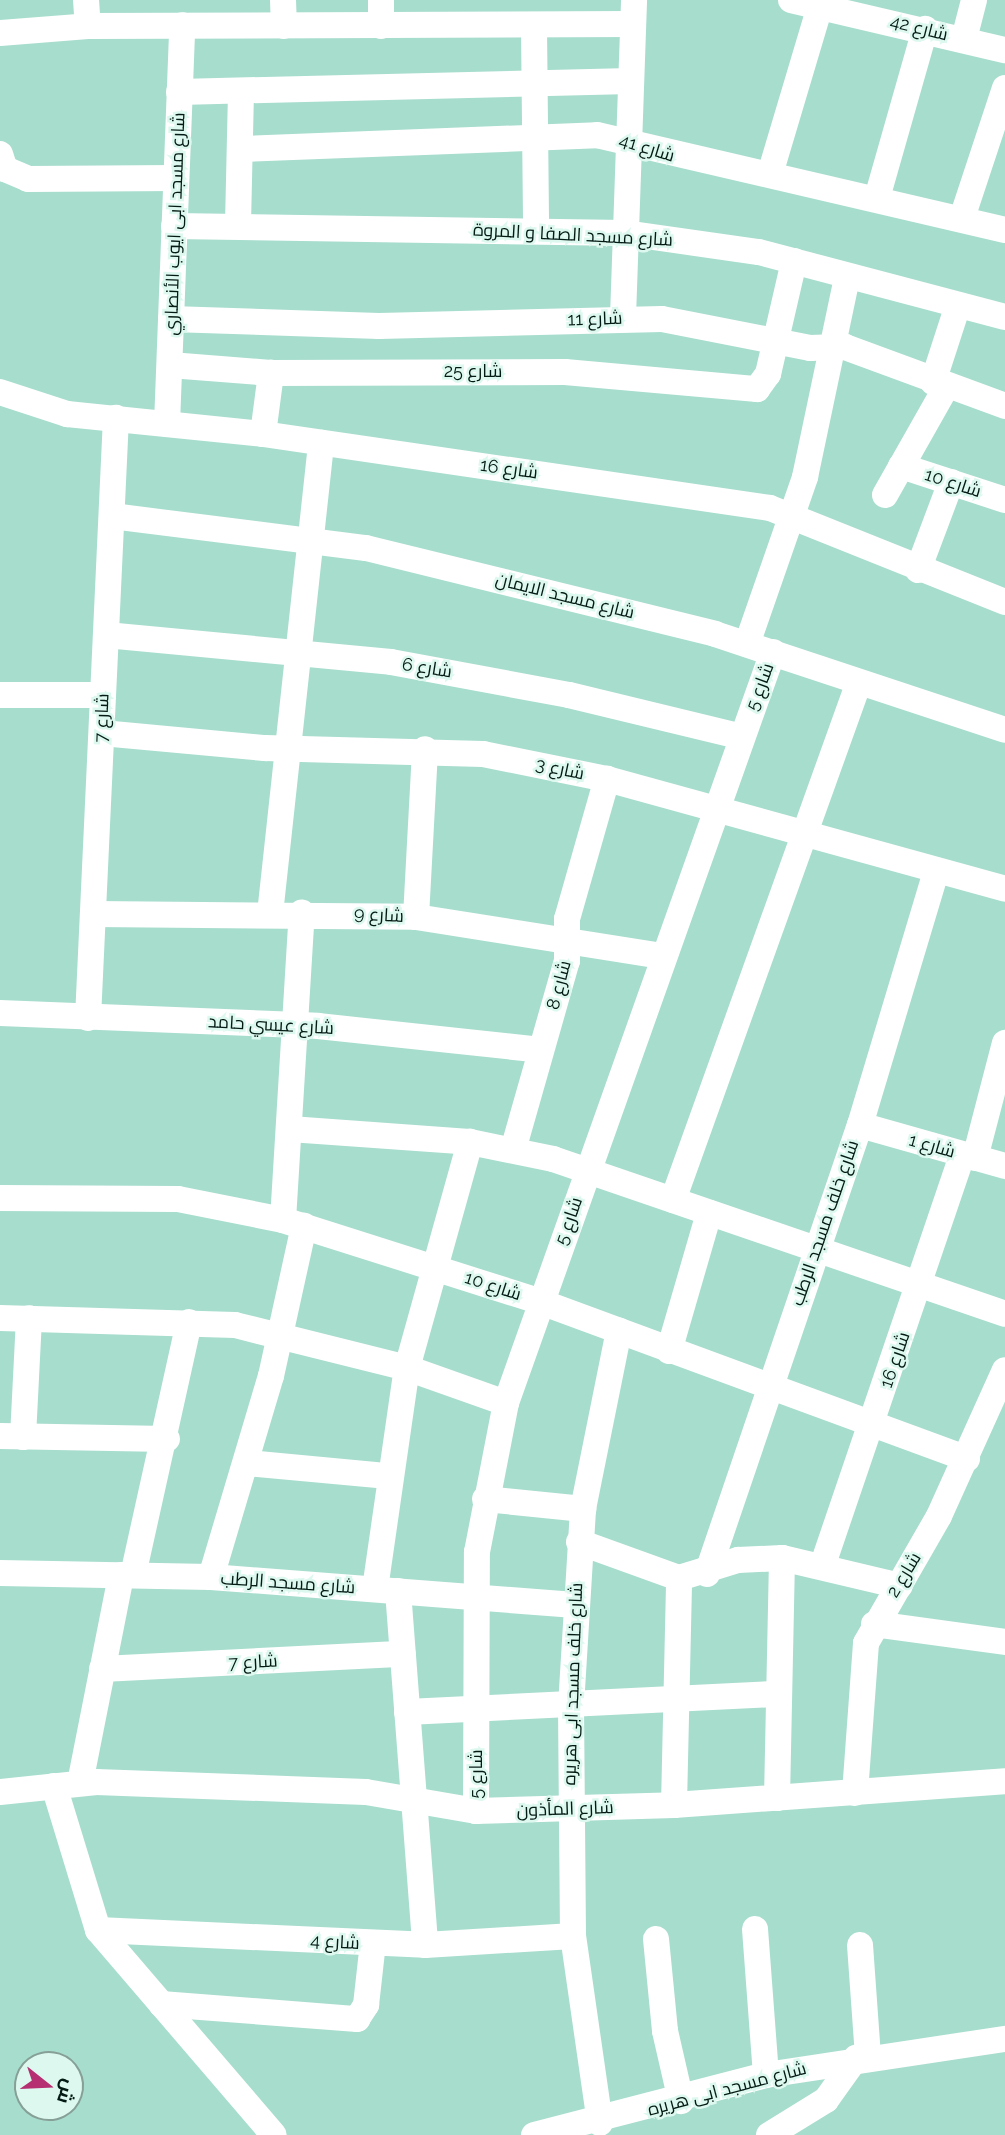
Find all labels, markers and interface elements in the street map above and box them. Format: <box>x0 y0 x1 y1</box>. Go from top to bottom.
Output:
street label: شارع 42 <box>888 10 950 46</box>
street label: شارع مسجد ابى ايوب الأنصاري <box>160 112 190 336</box>
street label: شارع 41 <box>617 129 677 167</box>
street label: شارع مسجد الصفا و المروة <box>472 219 674 251</box>
street label: شارع 11 <box>567 307 623 331</box>
street label: شارع 25 <box>444 360 502 382</box>
street label: شارع 16 <box>479 454 539 484</box>
street label: شارع 10 <box>922 464 984 502</box>
street label: شارع مسجد الايمان <box>493 568 637 624</box>
street label: شارع 6 <box>400 653 454 683</box>
street label: شارع 5 <box>741 660 779 714</box>
street label: شارع 7 <box>90 693 114 743</box>
street label: شارع 3 <box>534 753 586 785</box>
street label: شارع 9 <box>353 903 405 927</box>
street label: شارع 8 <box>542 958 576 1012</box>
street label: شارع عيسي حامد <box>207 1011 335 1039</box>
street label: شارع 1 <box>906 1129 958 1163</box>
street label: شارع خلف مسجد الرطب <box>786 1137 864 1309</box>
street label: شارع 5 <box>551 1194 587 1248</box>
street label: شارع 10 <box>462 1267 524 1305</box>
street label: شارع 16 <box>875 1329 915 1391</box>
street label: شارع 2 <box>882 1549 926 1601</box>
street label: شارع مسجد الرطب <box>220 1568 356 1598</box>
street label: شارع خلف مسجد ابى هريره <box>559 1582 587 1786</box>
street label: شارع 7 <box>228 1650 278 1674</box>
street label: شارع 5 <box>465 1749 487 1799</box>
street label: شارع المأذون <box>516 1797 614 1821</box>
street label: شارع 4 <box>310 1930 360 1954</box>
north arrow <box>14 2051 84 2121</box>
street label: شارع مسجد ابى هريره <box>645 2057 809 2121</box>
text: ش <box>53 2077 81 2107</box>

